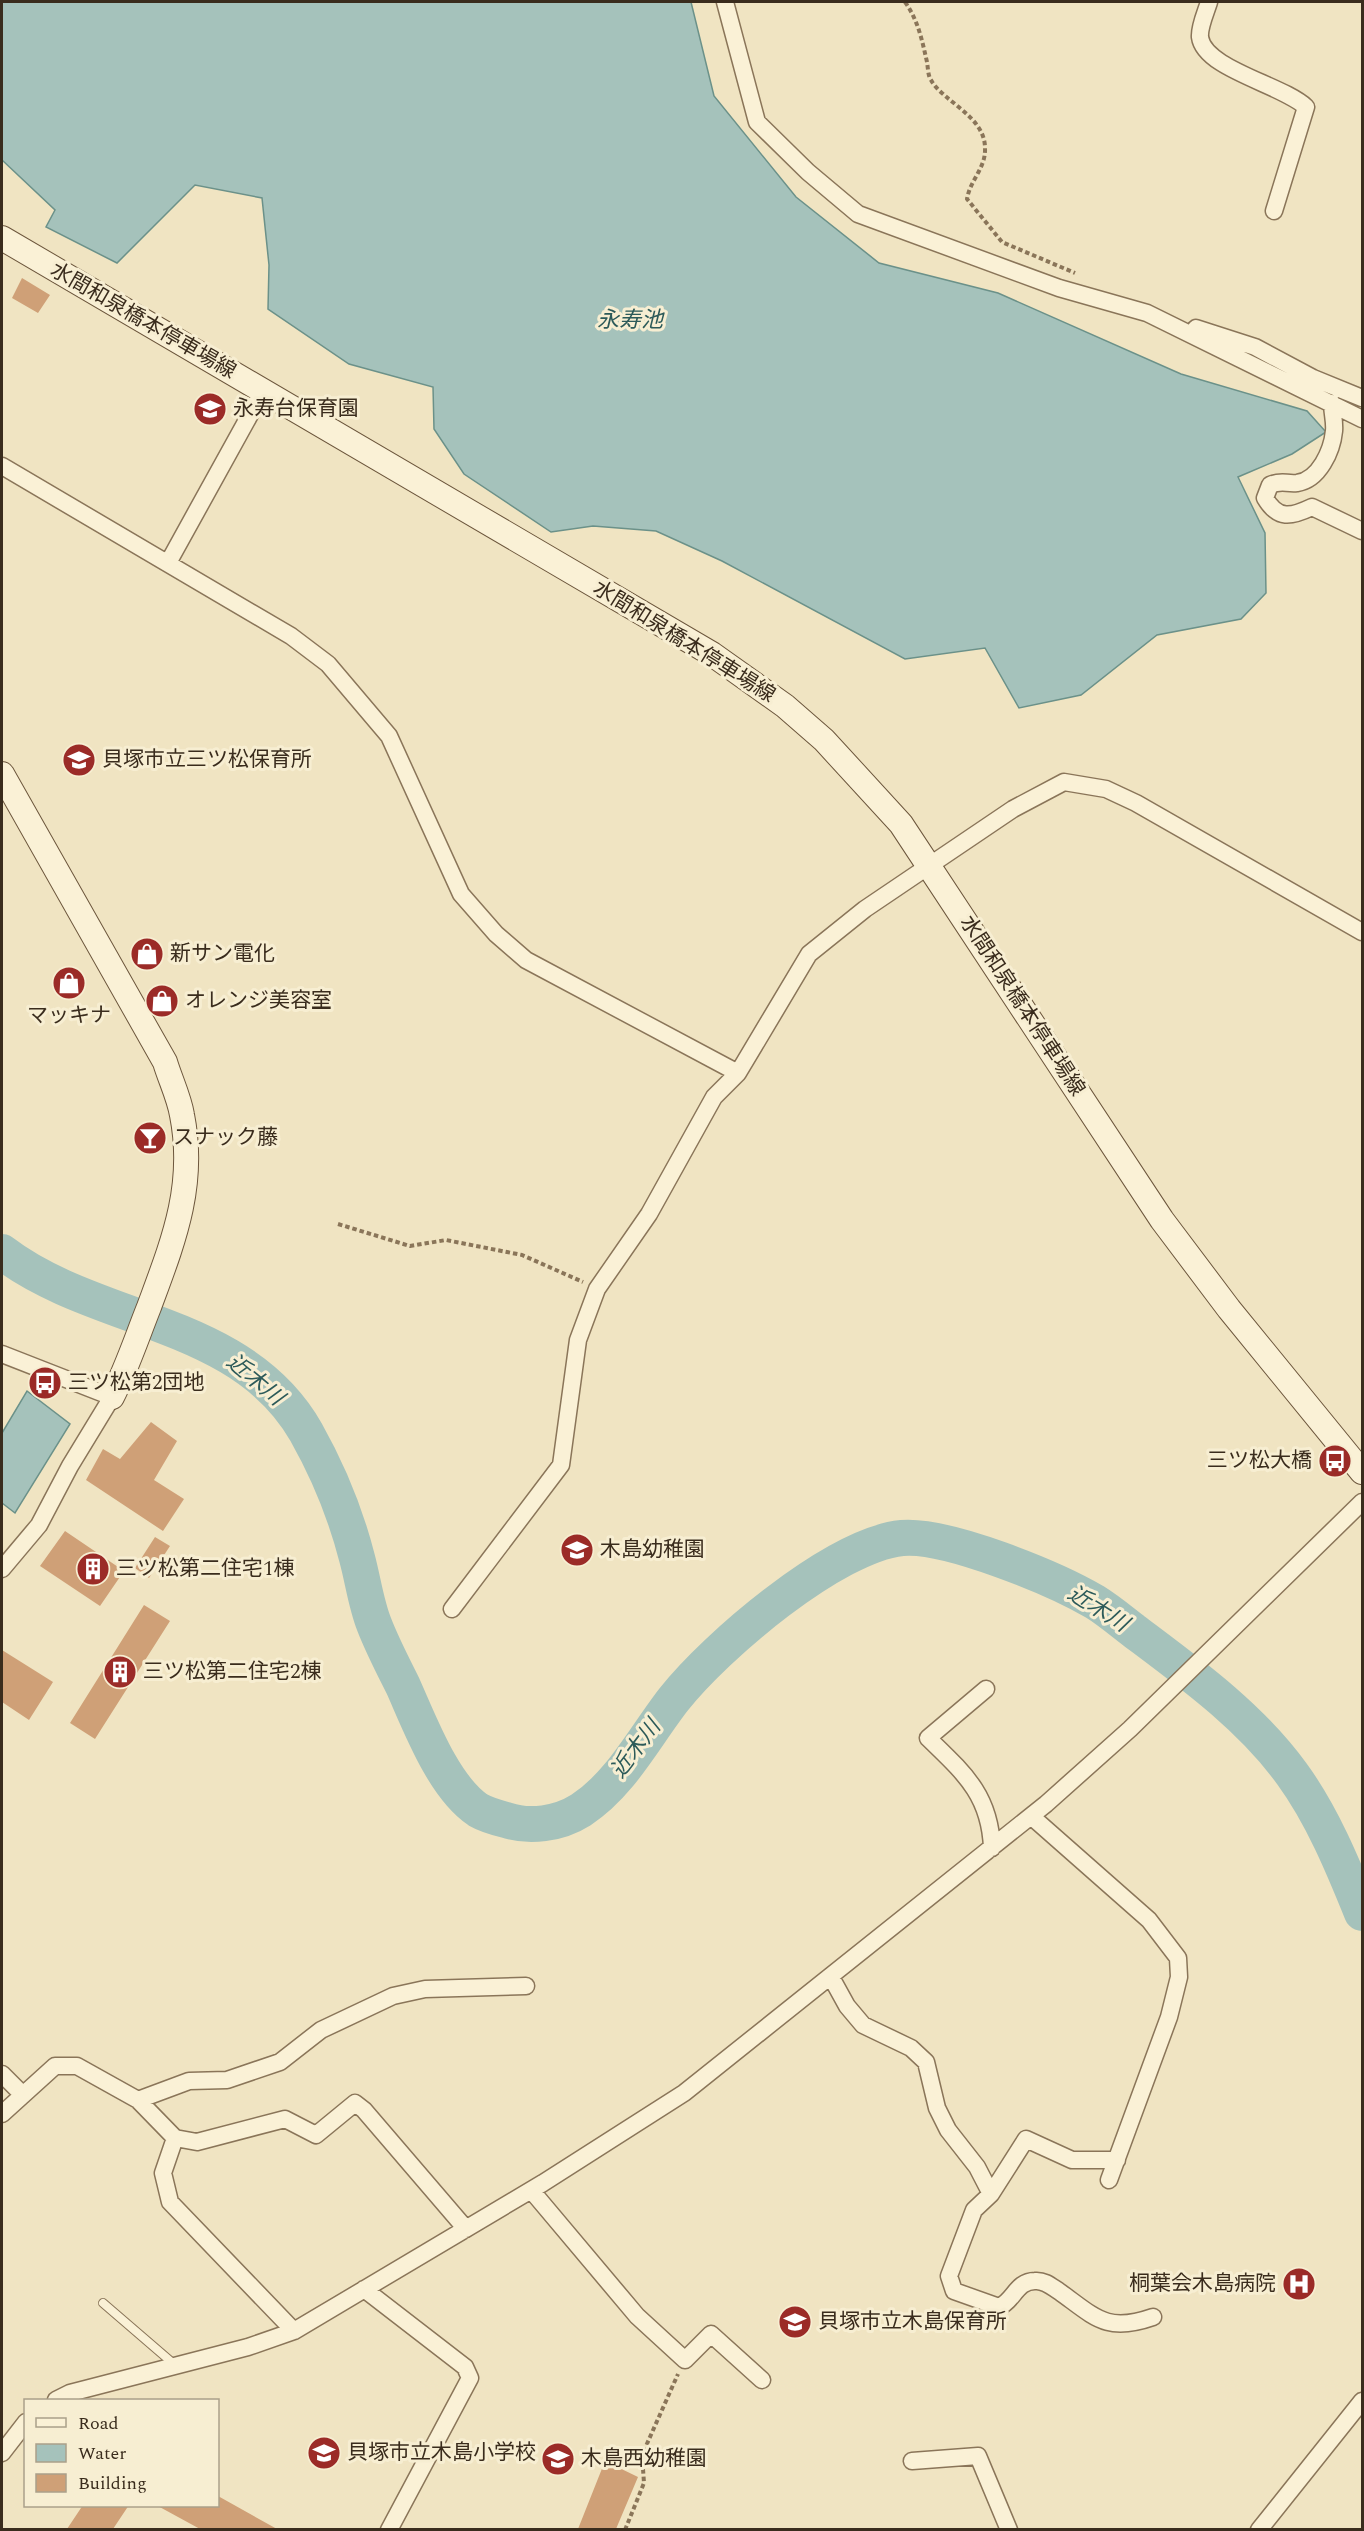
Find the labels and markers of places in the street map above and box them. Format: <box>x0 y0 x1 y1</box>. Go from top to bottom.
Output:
school or university icon: 永寿台保育園 <box>192 391 228 427</box>
place label: 永寿台保育園 <box>233 393 359 425</box>
school or university icon: 貝塚市立三ツ松保育所 <box>61 742 97 778</box>
place label: 貝塚市立三ツ松保育所 <box>102 744 312 776</box>
shop icon: 新サン電化 <box>129 936 165 972</box>
place label: 新サン電化 <box>170 938 275 970</box>
shop icon: マッキナ <box>51 965 87 1001</box>
shop icon: オレンジ美容室 <box>144 983 180 1019</box>
place label: オレンジ美容室 <box>185 985 332 1017</box>
place label: マッキナ <box>27 1000 111 1032</box>
bar icon: スナック藤 <box>132 1120 168 1156</box>
place label: スナック藤 <box>173 1122 278 1154</box>
bus stop icon: 三ツ松第2団地 <box>27 1365 63 1401</box>
place label: 三ツ松第2団地 <box>68 1367 205 1399</box>
bus stop icon: 三ツ松大橋 <box>1317 1443 1353 1479</box>
place label: 三ツ松大橋 <box>1207 1445 1312 1477</box>
school or university icon: 木島幼稚園 <box>559 1532 595 1568</box>
place label: 木島幼稚園 <box>600 1534 705 1566</box>
building icon: 三ツ松第二住宅1棟 <box>75 1551 111 1587</box>
place label: 三ツ松第二住宅1棟 <box>116 1553 295 1585</box>
building icon: 三ツ松第二住宅2棟 <box>102 1654 138 1690</box>
place label: 三ツ松第二住宅2棟 <box>143 1656 322 1688</box>
hospital icon: 桐葉会木島病院 <box>1281 2266 1317 2302</box>
place label: 桐葉会木島病院 <box>1129 2268 1276 2300</box>
school or university icon: 貝塚市立木島保育所 <box>777 2304 813 2340</box>
place label: 貝塚市立木島保育所 <box>818 2306 1007 2338</box>
school or university icon: 貝塚市立木島小学校 <box>306 2435 342 2471</box>
place label: 貝塚市立木島小学校 <box>347 2437 536 2469</box>
school or university icon: 木島西幼稚園 <box>540 2441 576 2477</box>
place label: 木島西幼稚園 <box>581 2443 707 2475</box>

